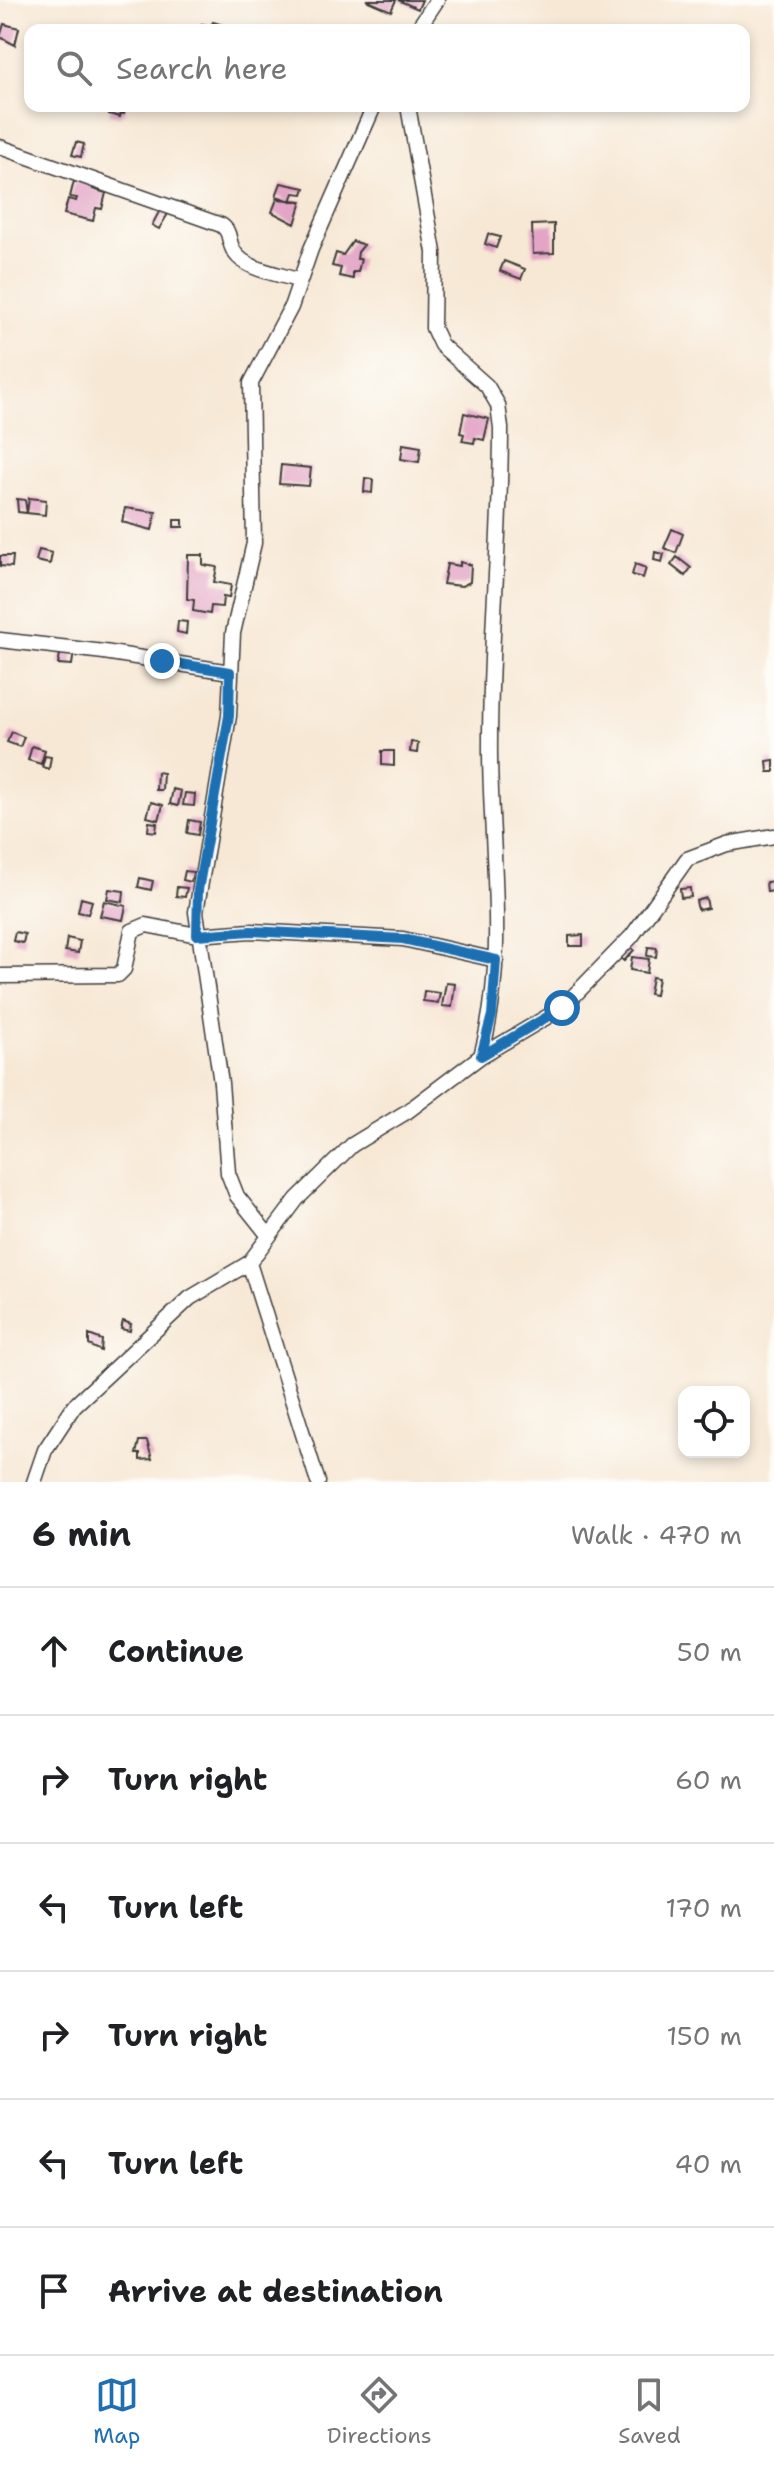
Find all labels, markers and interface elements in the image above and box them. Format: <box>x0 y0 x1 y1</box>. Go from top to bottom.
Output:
search box <box>24 24 750 112</box>
icon: search <box>52 46 96 90</box>
text: Search here <box>116 48 287 89</box>
route end <box>144 643 180 679</box>
route start <box>544 990 580 1026</box>
map controls <box>678 1386 750 1458</box>
button: locate <box>678 1386 750 1458</box>
text: 6 min <box>32 1511 131 1557</box>
text: Walk · 470 m <box>571 1517 742 1552</box>
icon: ahead <box>32 1629 76 1673</box>
text: Continue <box>108 1631 244 1672</box>
text: 50 m <box>677 1634 742 1669</box>
icon: right <box>32 1757 76 1801</box>
text: Turn right <box>108 1759 267 1800</box>
text: 60 m <box>675 1762 742 1797</box>
icon: left <box>32 1885 76 1929</box>
text: Turn left <box>108 1887 243 1928</box>
text: 170 m <box>665 1890 742 1925</box>
icon: right <box>32 2013 76 2057</box>
text: Turn right <box>108 2015 267 2056</box>
text: 150 m <box>666 2018 742 2053</box>
icon: left <box>32 2141 76 2185</box>
text: Turn left <box>108 2143 243 2184</box>
text: 40 m <box>675 2146 742 2181</box>
icon: arrive <box>32 2269 76 2313</box>
text: Arrive at destination <box>108 2271 443 2312</box>
tab: Map <box>93 2373 140 2450</box>
tab: Directions <box>327 2373 432 2450</box>
tab: Saved <box>618 2373 681 2450</box>

